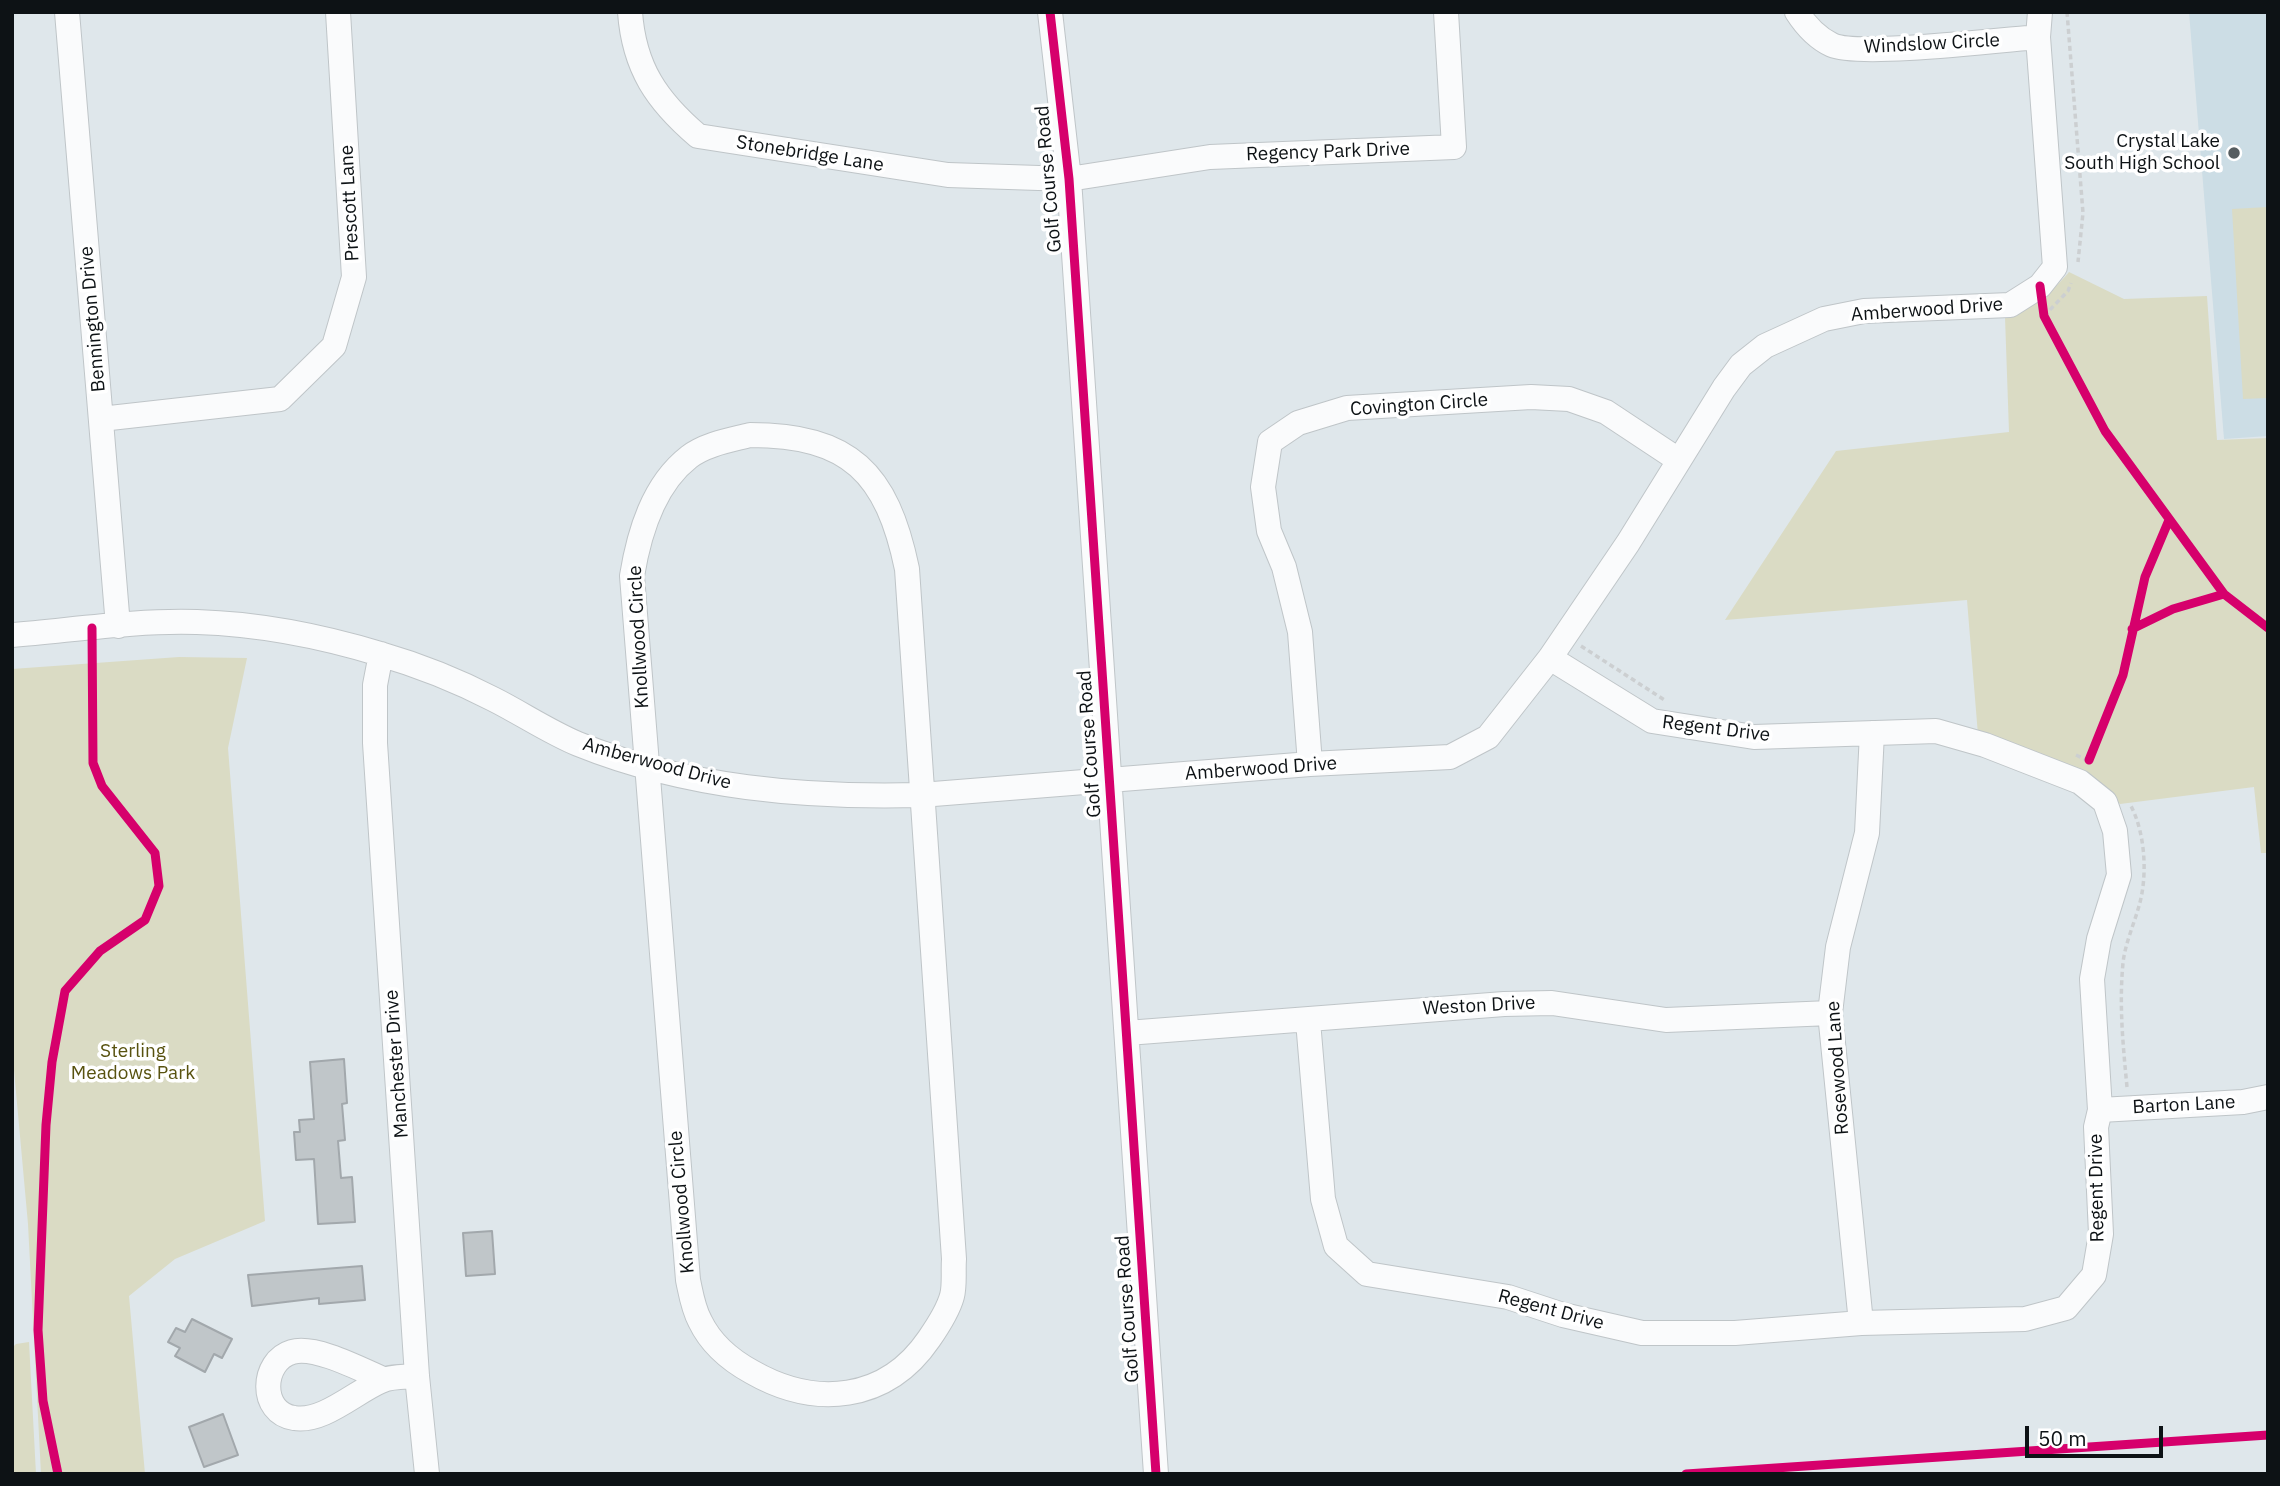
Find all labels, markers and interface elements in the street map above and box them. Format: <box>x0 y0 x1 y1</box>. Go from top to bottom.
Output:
street label: Windslow Circle <box>1863 29 2001 59</box>
street label: Golf Course Road <box>1031 104 1067 254</box>
street label: Stonebridge Lane <box>735 131 885 177</box>
place label: Crystal Lake South High School <box>2064 131 2220 175</box>
street label: Regency Park Drive <box>1246 138 1410 166</box>
street label: Prescott Lane <box>336 144 364 262</box>
marker: Crystal Lake South High School <box>2226 145 2242 161</box>
street label: Bennington Drive <box>75 245 111 393</box>
street label: Amberwood Drive <box>1850 293 2004 327</box>
street label: Covington Circle <box>1349 389 1489 421</box>
street label: Knollwood Circle <box>624 565 654 709</box>
street label: Golf Course Road <box>1073 670 1107 818</box>
street label: Regent Drive <box>1661 711 1771 747</box>
street label: Amberwood Drive <box>580 733 734 795</box>
street label: Amberwood Drive <box>1184 752 1338 786</box>
street label: Manchester Drive <box>380 989 414 1139</box>
street label: Weston Drive <box>1422 992 1536 1020</box>
street label: Rosewood Lane <box>1822 1000 1854 1136</box>
park label: Sterling Meadows Park <box>71 1041 195 1085</box>
street label: Barton Lane <box>2132 1091 2236 1119</box>
street label: Knollwood Circle <box>664 1130 700 1274</box>
street label: Regent Drive <box>2085 1133 2109 1243</box>
street label: Golf Course Road <box>1111 1235 1145 1383</box>
street label: Regent Drive <box>1496 1285 1606 1335</box>
scale bar <box>2028 1412 2166 1456</box>
text: 50 m <box>2038 1424 2087 1452</box>

